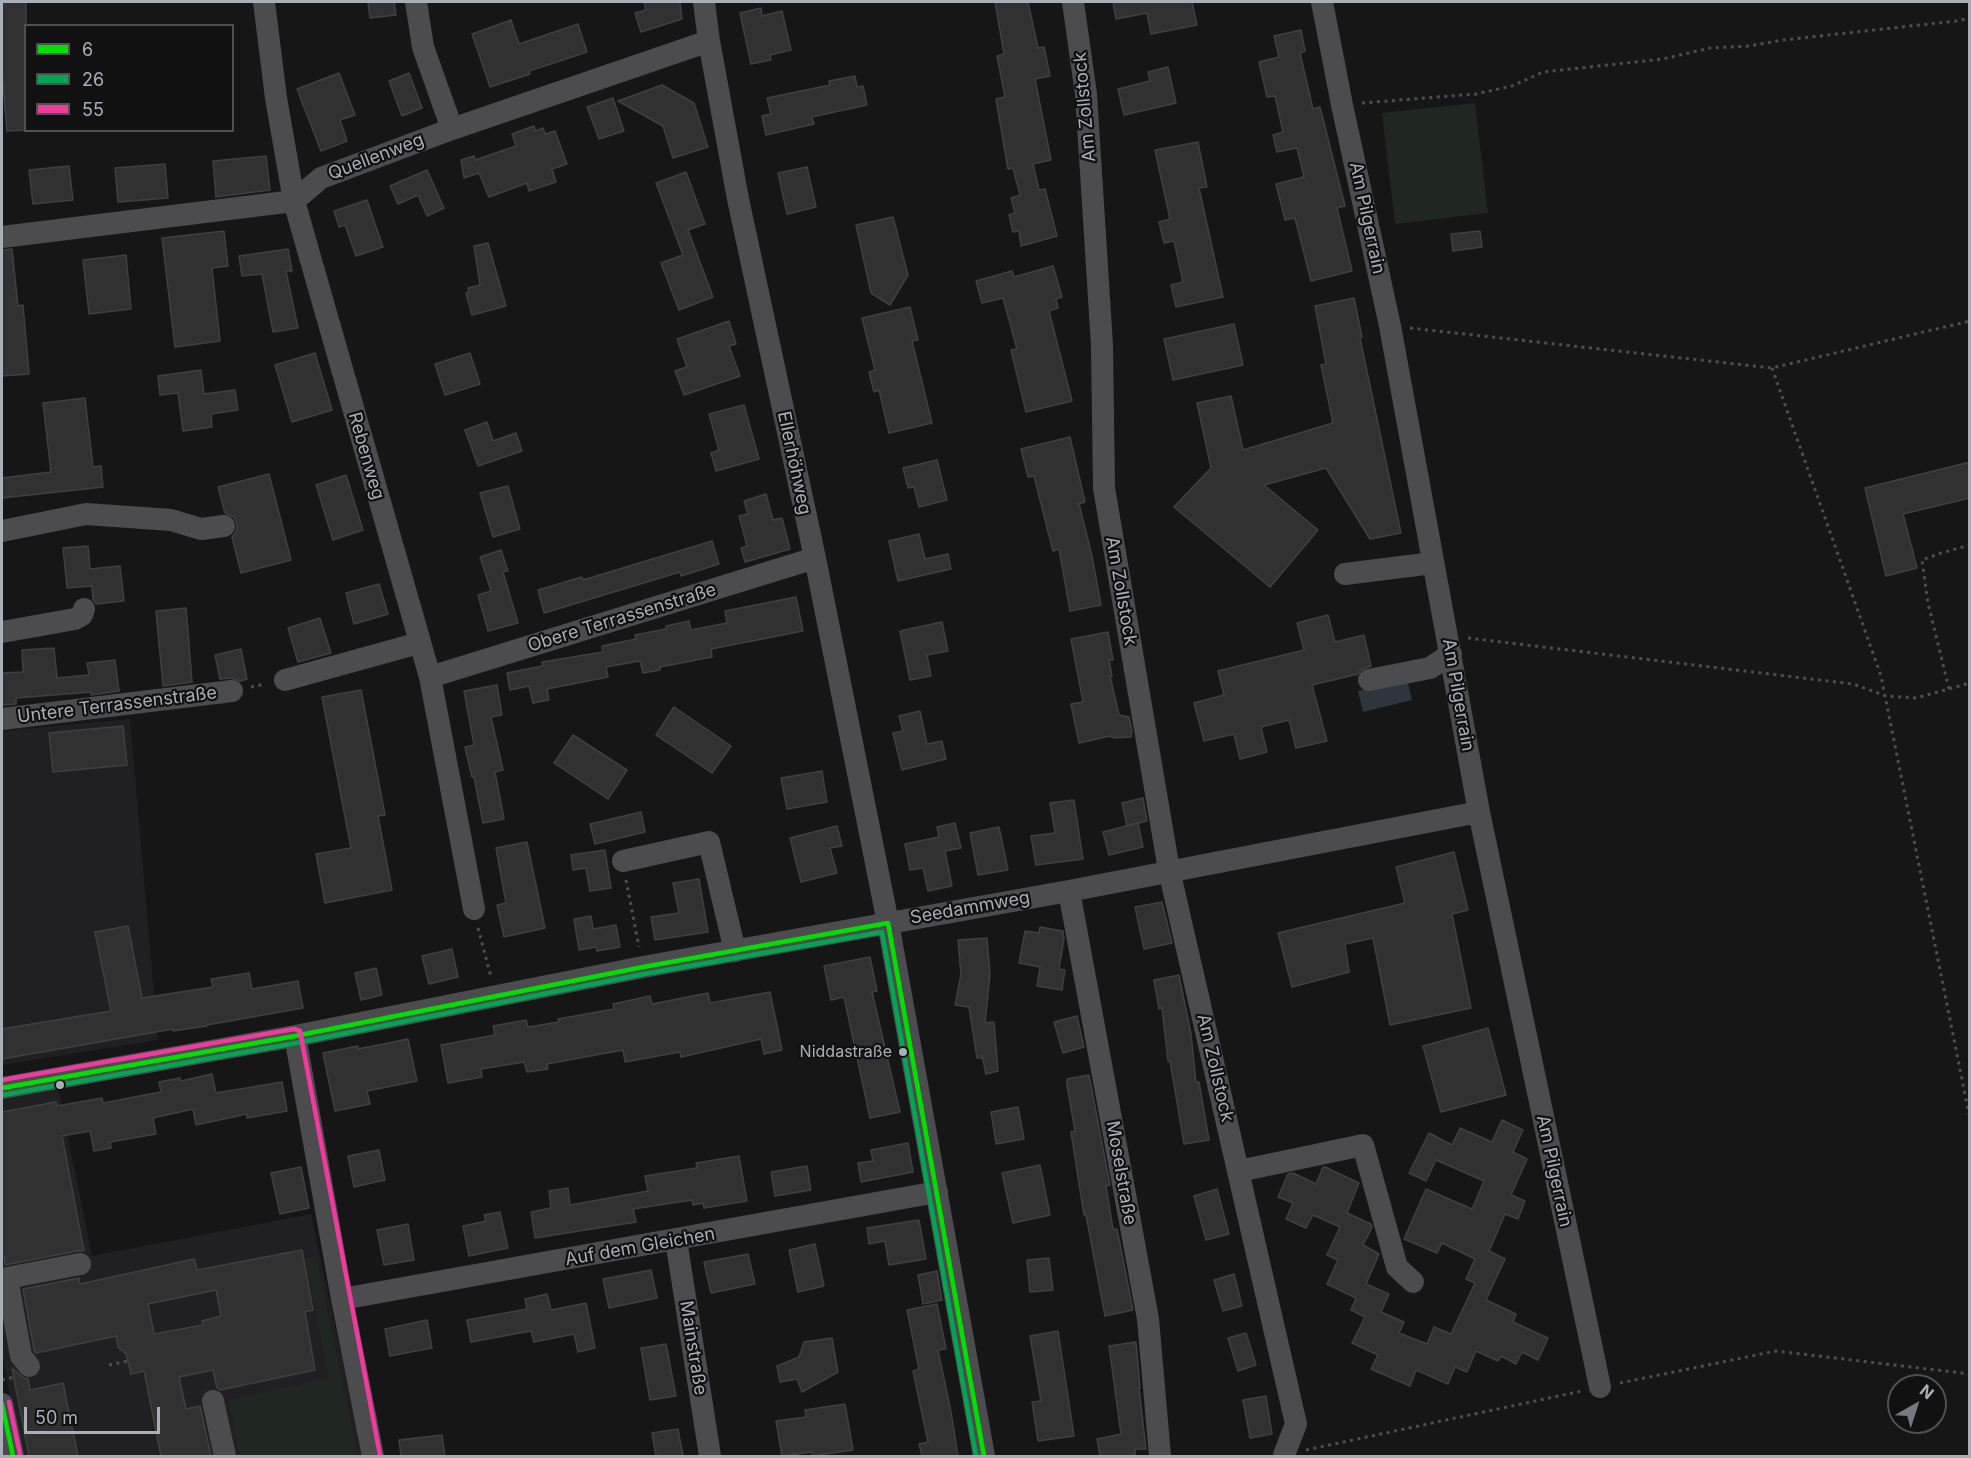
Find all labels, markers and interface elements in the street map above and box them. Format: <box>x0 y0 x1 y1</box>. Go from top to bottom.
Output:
legend <box>24 24 234 132</box>
text: 6 <box>82 39 93 60</box>
street label: Am Zollstock <box>1069 51 1101 163</box>
text: 26 <box>82 69 104 90</box>
text: 55 <box>82 99 104 120</box>
street label: Quellenweg <box>325 129 427 185</box>
street label: Am Pilgerrain <box>1345 160 1389 276</box>
street label: Ellerhöhweg <box>773 409 815 517</box>
street label: Rebenweg <box>343 410 389 502</box>
street label: Am Zollstock <box>1101 535 1141 647</box>
street label: Obere Terrassenstraße <box>525 579 719 657</box>
street label: Am Pilgerrain <box>1437 637 1479 753</box>
street label: Untere Terrassenstraße <box>16 682 218 728</box>
street label: Seedammweg <box>908 887 1032 929</box>
street label: Am Zollstock <box>1192 1012 1238 1124</box>
place label: Niddastraße <box>800 1042 892 1062</box>
marker: Niddastraße <box>897 1046 909 1058</box>
unlabelled marker <box>54 1079 66 1091</box>
street label: Am Pilgerrain <box>1532 1113 1576 1229</box>
street label: Moselstraße <box>1101 1119 1141 1227</box>
street label: Auf dem Gleichen <box>563 1223 717 1271</box>
street label: Mainstraße <box>675 1299 711 1397</box>
north arrow <box>1887 1374 1947 1434</box>
text: N <box>1916 1380 1938 1403</box>
scale bar <box>27 1395 164 1433</box>
text: 50 m <box>35 1407 78 1428</box>

